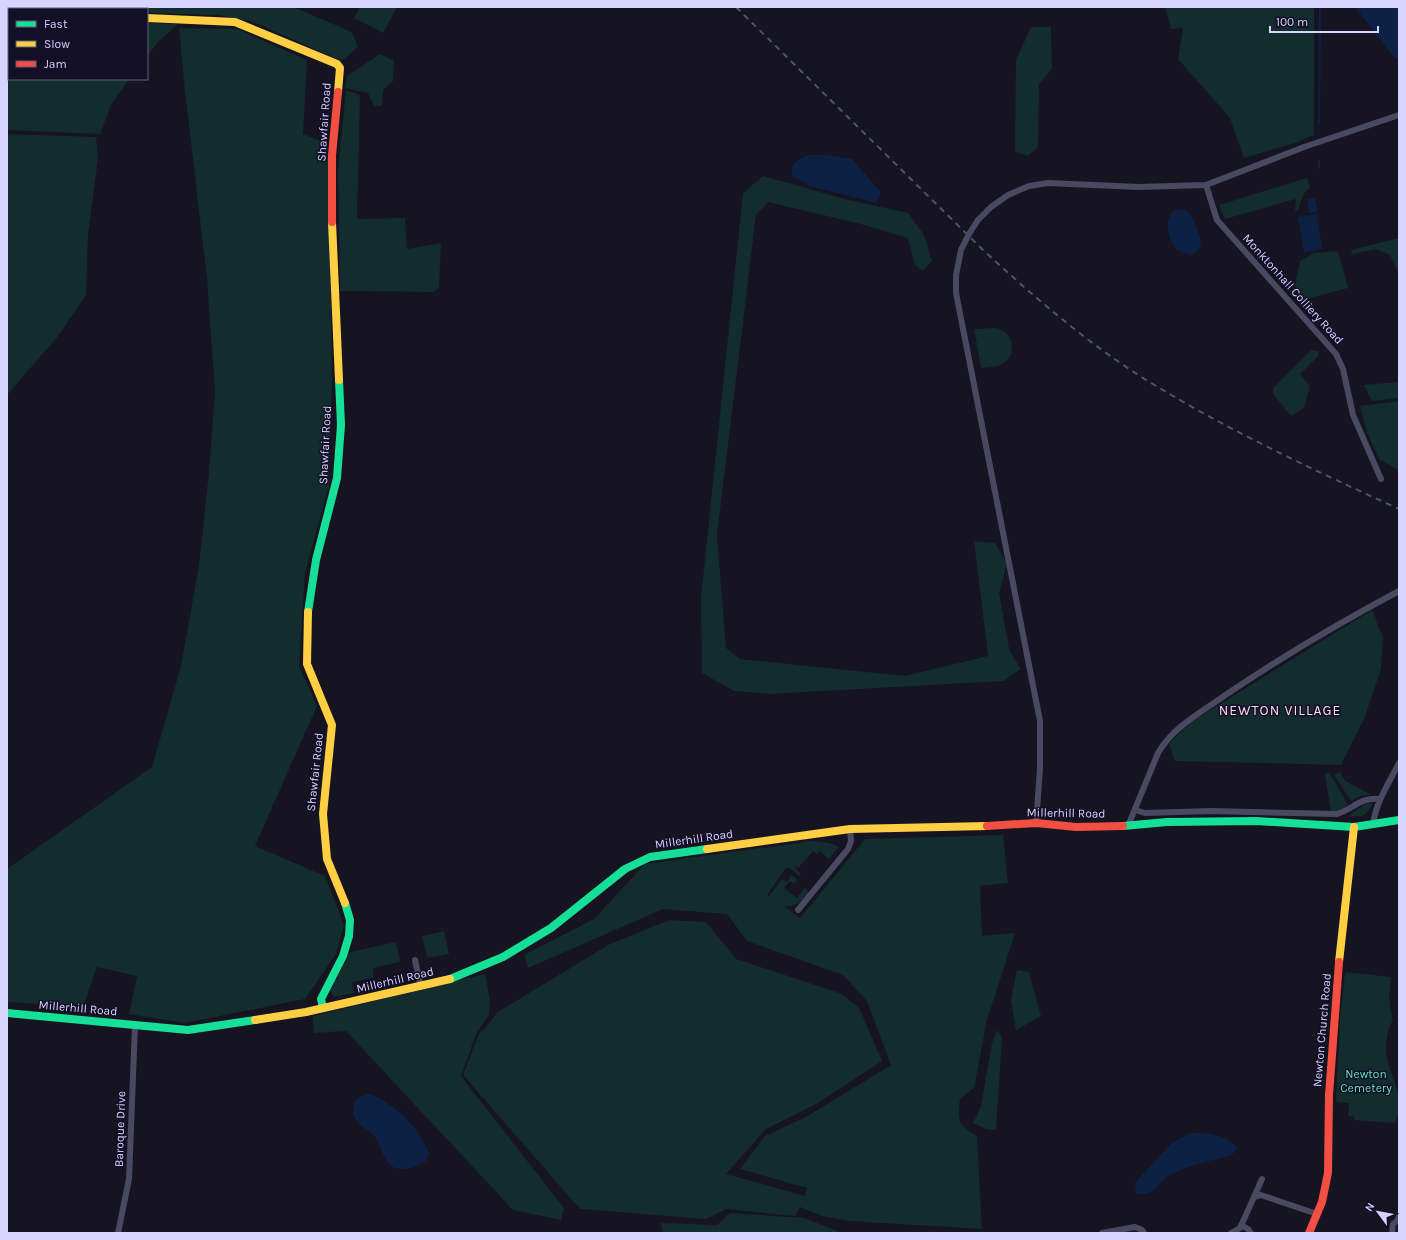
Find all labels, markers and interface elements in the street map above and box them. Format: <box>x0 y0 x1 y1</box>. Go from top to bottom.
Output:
legend <box>8 8 148 80</box>
scale bar <box>1270 8 1378 34</box>
text: 100 m <box>1276 15 1308 29</box>
text: Fast <box>44 17 68 31</box>
text: Slow <box>44 37 70 51</box>
text: Jam <box>44 57 67 71</box>
street label: Shawfair Road <box>314 82 334 162</box>
street label: Monktonhall Colliery Road <box>1240 231 1346 347</box>
street label: Shawfair Road <box>316 405 334 485</box>
district label: NEWTON VILLAGE <box>1219 702 1341 719</box>
street label: Shawfair Road <box>304 732 326 812</box>
street label: Millerhill Road <box>1026 805 1106 821</box>
street label: Millerhill Road <box>654 827 734 851</box>
street label: Millerhill Road <box>355 964 435 996</box>
street label: Newton Church Road <box>1310 972 1334 1088</box>
street label: Millerhill Road <box>38 998 118 1018</box>
park label: Newton Cemetery <box>1340 1067 1392 1095</box>
street label: Baroque Drive <box>112 1091 128 1167</box>
north arrow <box>1358 1192 1398 1232</box>
text: N <box>1362 1200 1378 1214</box>

